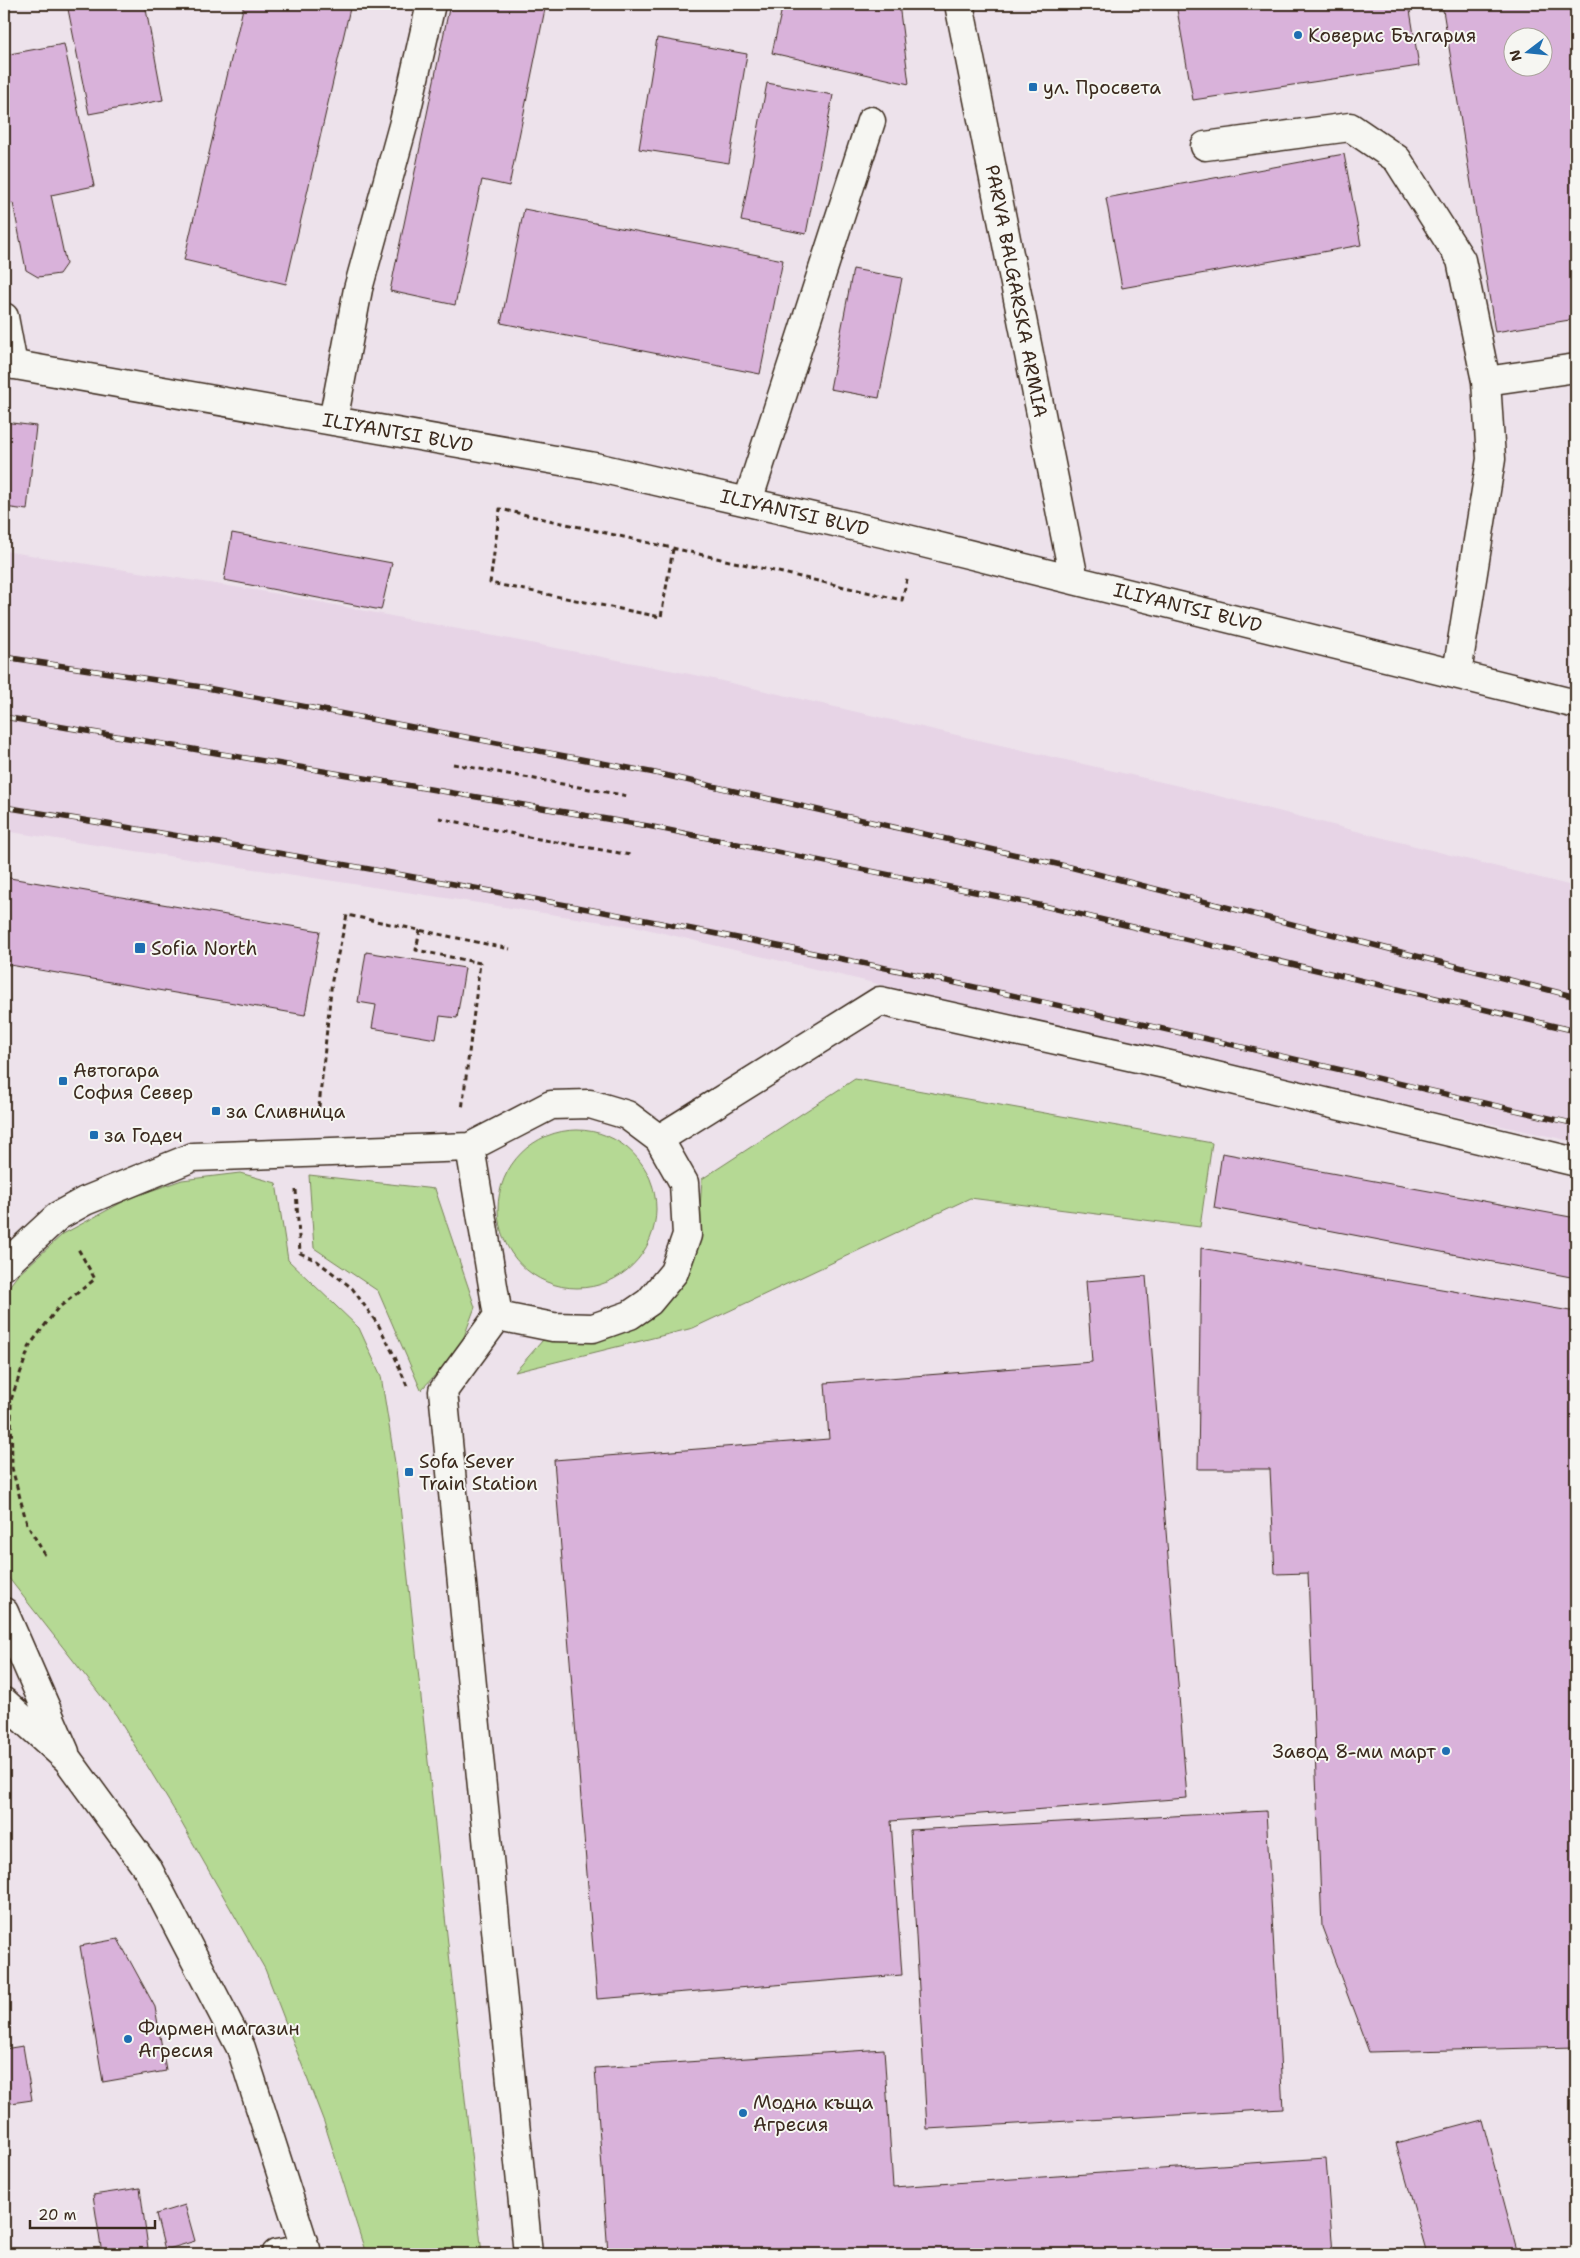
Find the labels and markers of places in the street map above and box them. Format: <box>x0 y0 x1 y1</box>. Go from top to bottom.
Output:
place label: Коверис България <box>1308 23 1476 48</box>
marker: Коверис България <box>1292 29 1304 41</box>
place label: ул. Просвета <box>1043 75 1161 100</box>
marker: ул. Просвета <box>1027 81 1039 93</box>
place label: Sofia North <box>151 936 257 961</box>
marker: Sofia North <box>133 941 147 955</box>
place label: Автогара София Север <box>73 1058 193 1105</box>
marker: Автогара София Север <box>57 1075 69 1087</box>
place label: за Сливница <box>226 1099 346 1124</box>
marker: за Сливница <box>210 1105 222 1117</box>
place label: за Годеч <box>104 1123 183 1148</box>
marker: за Годеч <box>88 1129 100 1141</box>
place label: Sofa Sever Train Station <box>419 1449 538 1496</box>
marker: Sofa Sever Train Station <box>403 1466 415 1478</box>
place label: Завод 8-ми март <box>1272 1739 1436 1764</box>
marker: Завод 8-ми март <box>1440 1745 1452 1757</box>
place label: Фирмен магазин Агресия <box>138 2016 300 2063</box>
marker: Фирмен магазин Агресия <box>122 2033 134 2045</box>
place label: Модна къща Агресия <box>753 2090 874 2137</box>
marker: Модна къща Агресия <box>737 2107 749 2119</box>

